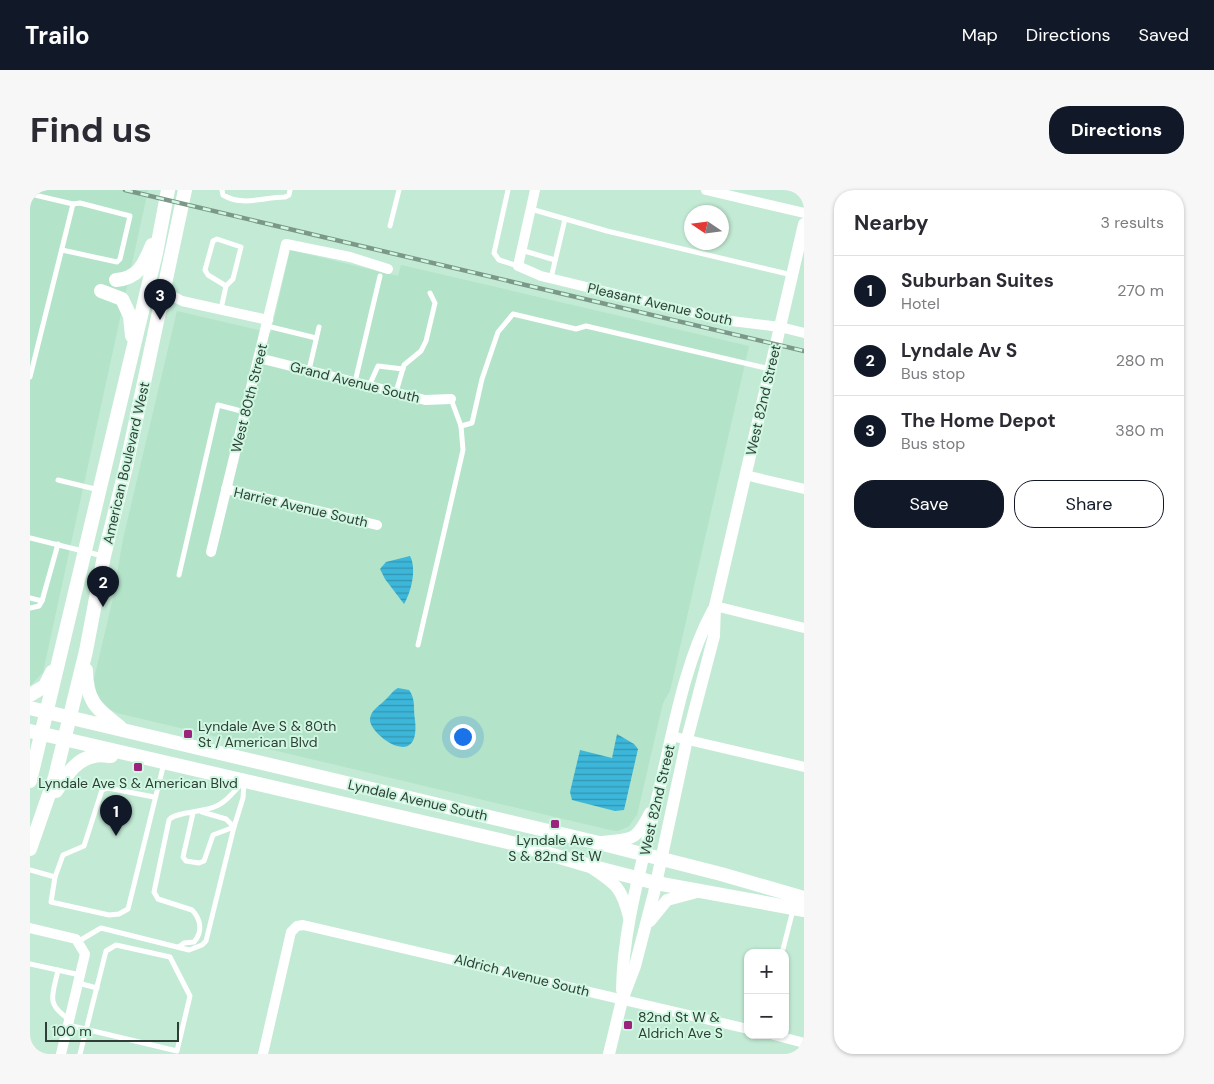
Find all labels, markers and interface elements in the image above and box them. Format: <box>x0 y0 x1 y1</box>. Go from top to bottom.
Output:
text: Trailo <box>25 20 90 51</box>
text: Map <box>962 23 998 47</box>
text: Directions <box>1026 23 1111 47</box>
text: Saved <box>1139 23 1189 47</box>
button: Directions <box>1049 106 1184 154</box>
text: Find us <box>30 107 152 153</box>
north arrow <box>684 205 729 250</box>
text: Nearby <box>854 209 928 237</box>
text: 3 results <box>1101 212 1164 233</box>
text: Suburban Suites <box>901 268 1054 293</box>
pin: 3 <box>144 279 176 320</box>
street label: Pleasant Avenue South <box>586 279 734 329</box>
text: 1 <box>867 280 873 301</box>
text: 270 m <box>1117 280 1164 301</box>
text: Hotel <box>901 293 940 314</box>
text: Lyndale Av S <box>901 338 1017 363</box>
street label: West 80th Street <box>227 342 271 454</box>
street label: West 82nd Street <box>741 343 785 457</box>
text: 2 <box>865 350 875 371</box>
text: 280 m <box>1116 350 1164 371</box>
street label: Grand Avenue South <box>288 357 422 407</box>
text: Bus stop <box>901 363 965 384</box>
street label: American Boulevard West <box>99 380 153 546</box>
text: The Home Depot <box>901 408 1056 433</box>
text: 3 <box>865 420 875 441</box>
text: 380 m <box>1115 420 1164 441</box>
text: Bus stop <box>901 433 965 454</box>
button: Save <box>854 480 1004 528</box>
button: Share <box>1014 480 1164 528</box>
street label: Harriet Avenue South <box>232 483 370 531</box>
pin: 2 <box>87 566 119 607</box>
place label: Lyndale Ave S & 80th St / American Blvd <box>198 717 336 751</box>
your location <box>450 724 476 750</box>
marker: Lyndale Ave S & 80th St / American Blvd <box>182 728 194 740</box>
street label: West 82nd Street <box>635 743 679 857</box>
marker: Lyndale Ave S & American Blvd <box>132 761 144 773</box>
place label: Lyndale Ave S & American Blvd <box>38 774 238 792</box>
street label: Lyndale Avenue South <box>346 775 490 825</box>
pin: 1 <box>100 795 132 836</box>
marker: Lyndale Ave S & 82nd St W <box>549 818 561 830</box>
place label: Lyndale Ave S & 82nd St W <box>508 831 602 865</box>
street label: Aldrich Avenue South <box>452 949 592 1001</box>
map controls <box>744 949 789 1039</box>
button: + <box>744 949 789 994</box>
button: − <box>744 994 789 1039</box>
place label: 82nd St W & Aldrich Ave S <box>638 1008 723 1042</box>
scale bar <box>45 1019 179 1042</box>
marker: 82nd St W & Aldrich Ave S <box>622 1019 634 1031</box>
text: 100 m <box>52 1022 92 1040</box>

